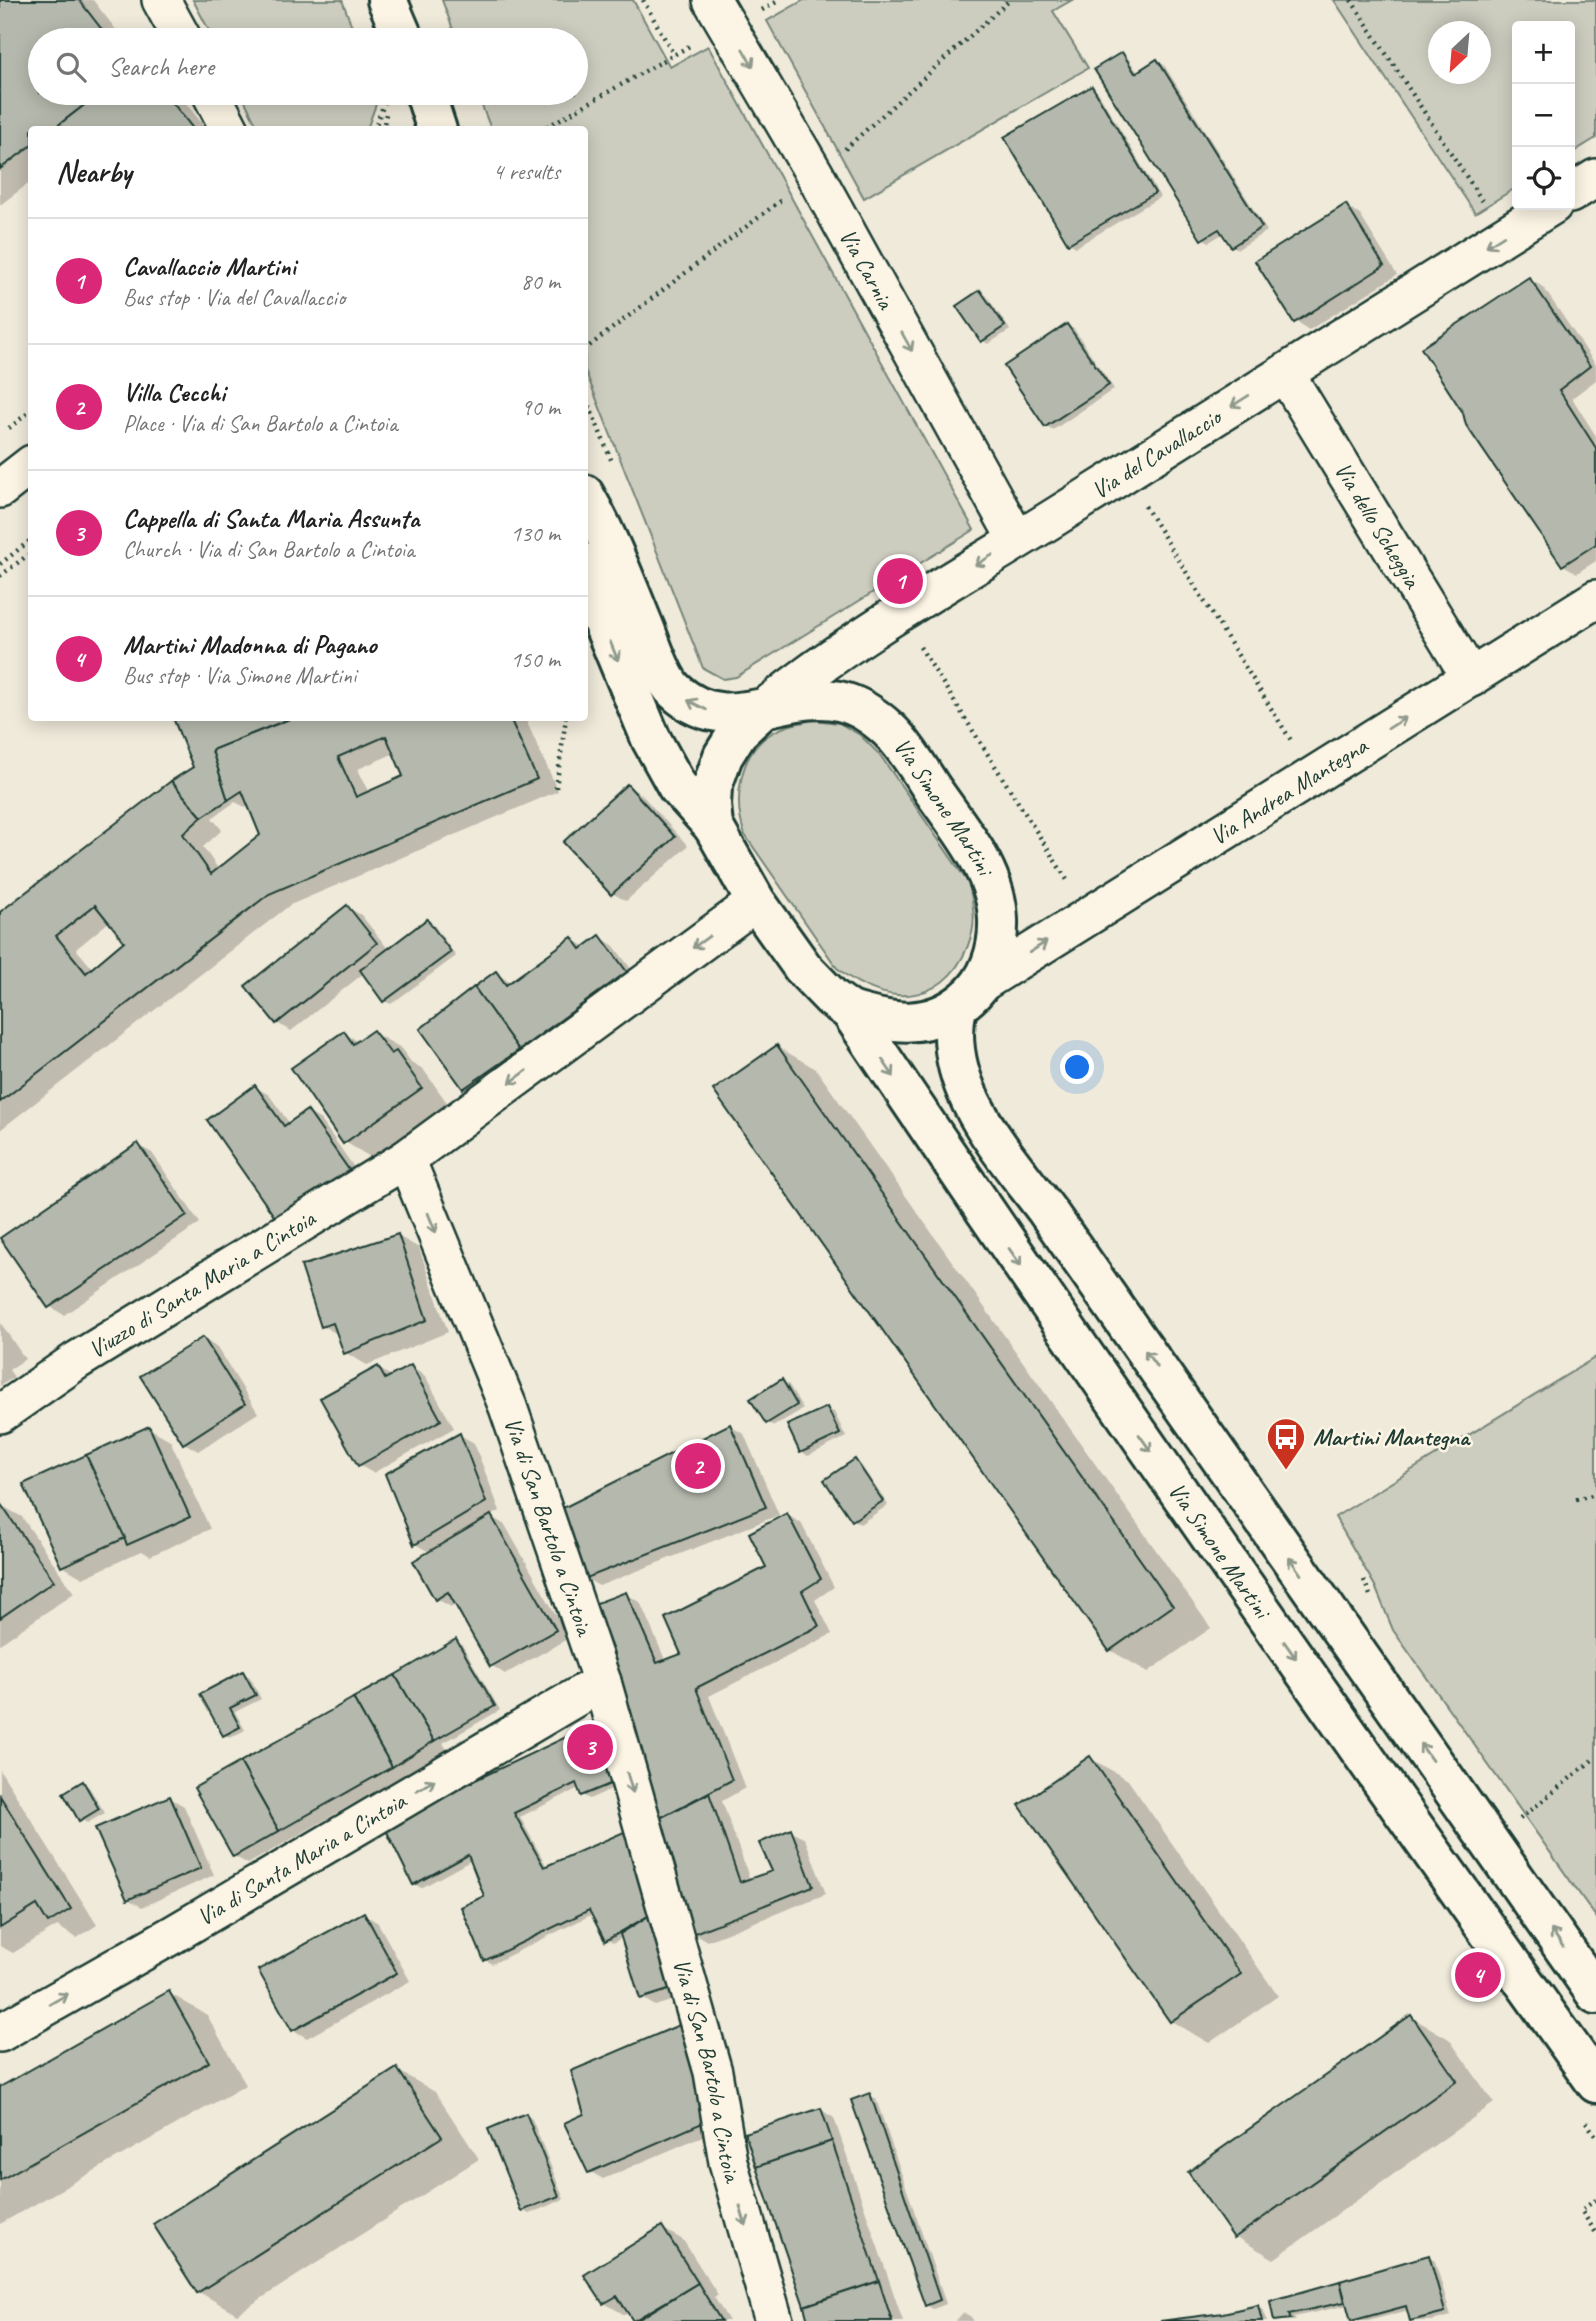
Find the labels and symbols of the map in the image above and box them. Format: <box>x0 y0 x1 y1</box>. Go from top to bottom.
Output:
north arrow <box>1428 21 1491 84</box>
one-way arrow <box>741 48 755 68</box>
street label: Via Carnia <box>833 223 902 315</box>
one-way arrow <box>1486 234 1505 248</box>
one-way arrow <box>901 331 915 352</box>
one-way arrow <box>1230 394 1250 408</box>
street label: Via del Cavallaccio <box>1086 401 1228 505</box>
street label: Via dello Scheggia <box>1328 457 1428 595</box>
one-way arrow <box>975 553 995 567</box>
pin: 1 <box>877 555 923 607</box>
one-way arrow <box>608 639 621 661</box>
one-way arrow <box>687 697 708 711</box>
one-way arrow <box>1387 716 1407 730</box>
street label: Via Andrea Mantegna <box>1204 730 1374 851</box>
street label: Via Simone Martini <box>887 732 1001 881</box>
one-way arrow <box>692 935 711 950</box>
one-way arrow <box>1028 939 1047 954</box>
your location <box>1060 1050 1094 1084</box>
one-way arrow <box>881 1058 895 1077</box>
one-way arrow <box>509 1070 528 1084</box>
street label: Viuzzo di Santa Maria a Cintoia <box>83 1203 322 1365</box>
one-way arrow <box>427 1211 440 1233</box>
one-way arrow <box>1008 1247 1022 1266</box>
one-way arrow <box>1144 1350 1158 1369</box>
street label: Via di San Bartolo a Cintoia <box>498 1413 601 1641</box>
bus stop icon: Martini Mantegna <box>1265 1416 1307 1471</box>
place label: Martini Mantegna <box>1313 1422 1471 1452</box>
one-way arrow <box>1138 1433 1152 1452</box>
pin: 2 <box>675 1440 721 1492</box>
street label: Via Simone Martini <box>1162 1477 1278 1626</box>
one-way arrow <box>1288 1557 1302 1576</box>
one-way arrow <box>1283 1640 1297 1659</box>
pin: 3 <box>567 1721 613 1773</box>
one-way arrow <box>1419 1743 1433 1762</box>
one-way arrow <box>625 1772 638 1794</box>
one-way arrow <box>416 1778 436 1792</box>
street label: Via di Santa Maria a Cintoia <box>192 1785 412 1932</box>
one-way arrow <box>1550 1929 1564 1948</box>
pin: 4 <box>1455 1949 1501 2001</box>
street label: Via di San Bartolo a Cintoia <box>666 1955 748 2187</box>
one-way arrow <box>49 1992 69 2006</box>
one-way arrow <box>737 2205 750 2227</box>

